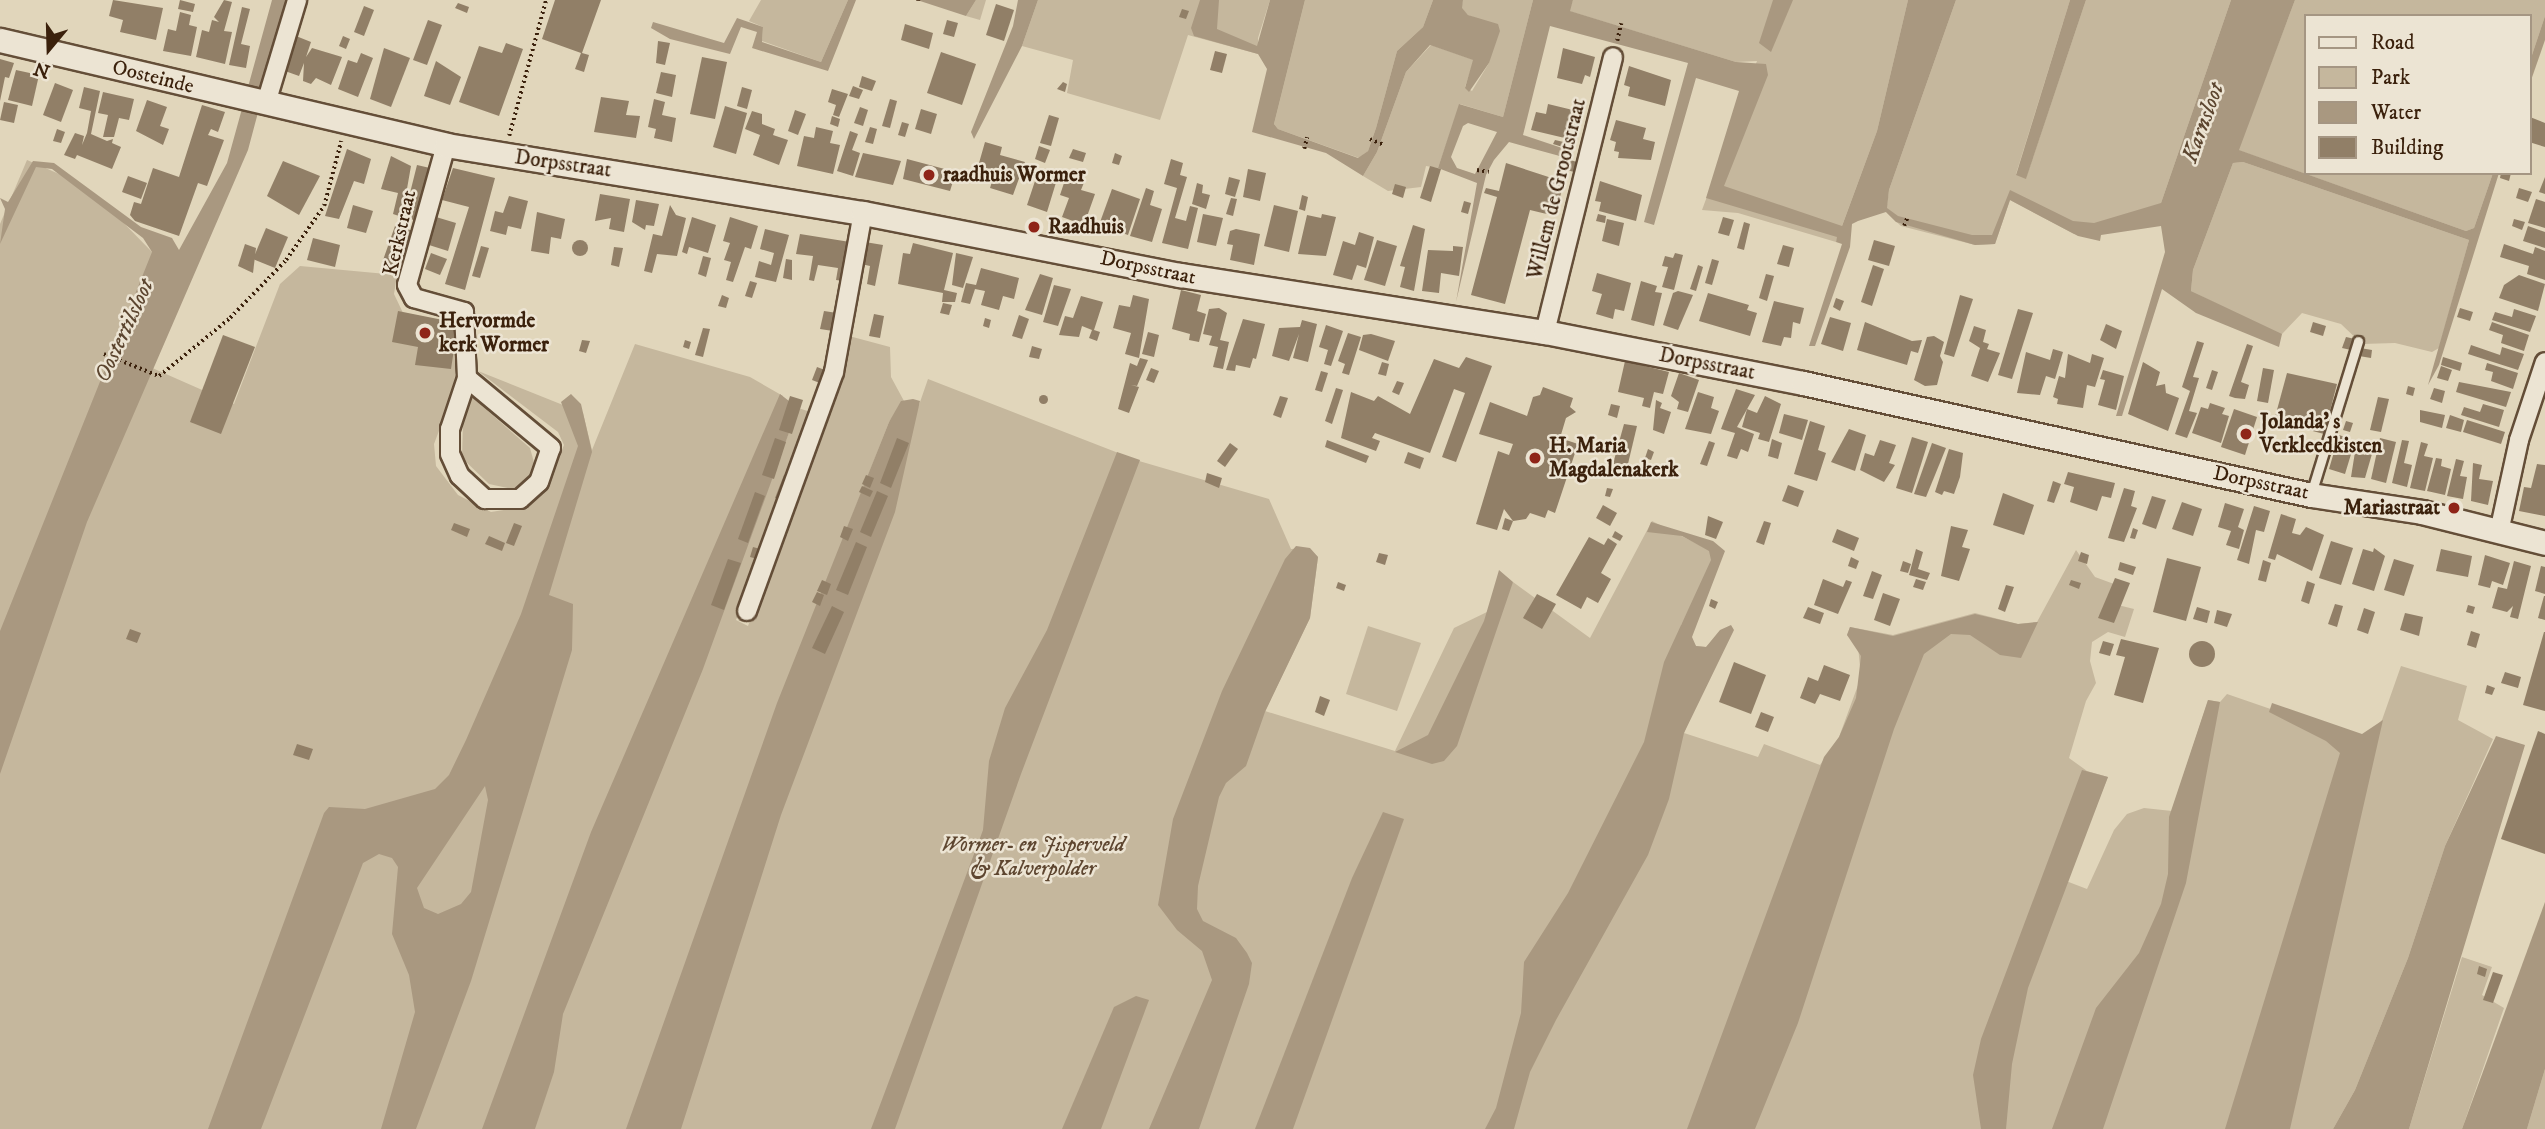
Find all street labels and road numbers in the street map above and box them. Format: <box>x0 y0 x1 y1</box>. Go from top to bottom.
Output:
street label: Oosteinde <box>110 55 196 99</box>
street label: Willem de Grootstraat <box>1522 96 1592 282</box>
street label: Dorpsstraat <box>513 145 613 183</box>
street label: Kerkstraat <box>378 188 422 278</box>
street label: Dorpsstraat <box>1098 246 1198 290</box>
street label: Dorpsstraat <box>1657 342 1757 386</box>
street label: Dorpsstraat <box>2211 461 2311 505</box>

